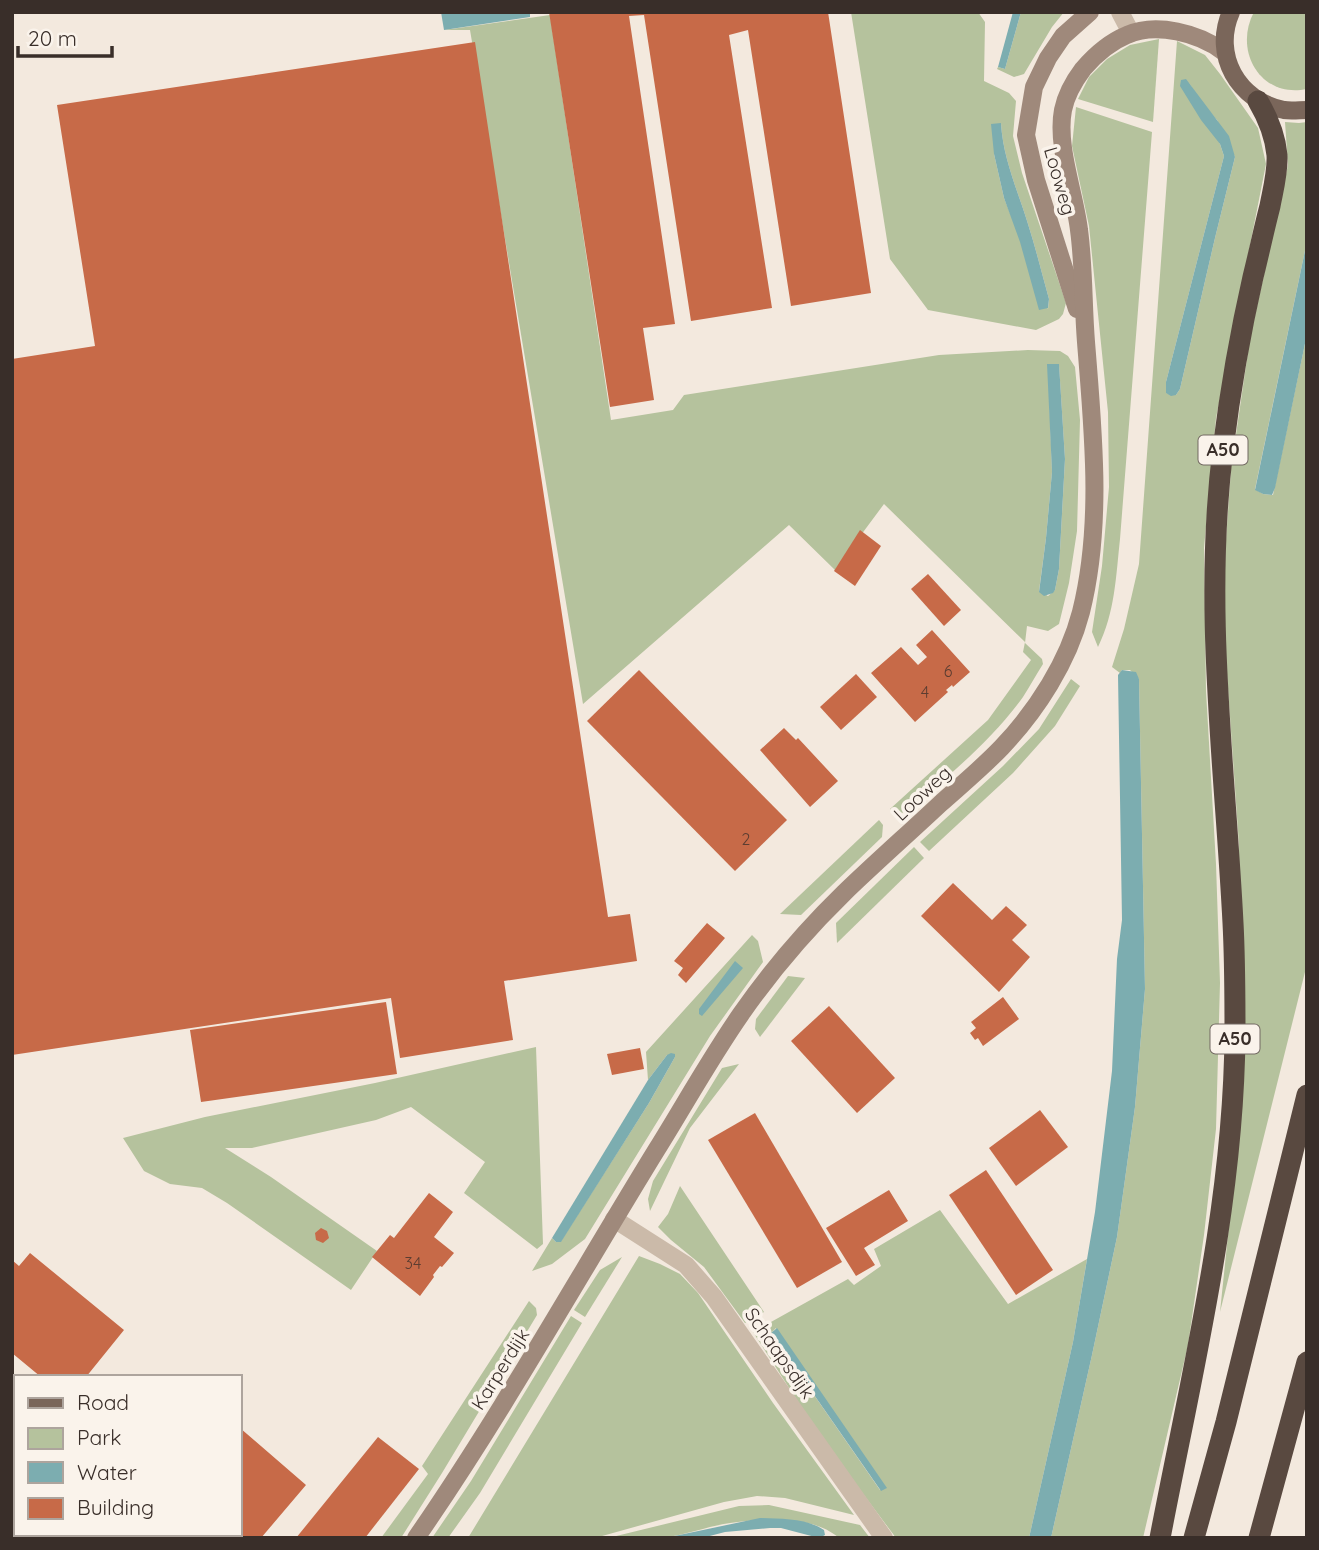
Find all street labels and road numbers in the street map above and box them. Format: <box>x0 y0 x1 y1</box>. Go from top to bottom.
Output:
street label: Looweg <box>1039 144 1081 218</box>
road number: A50 <box>1198 436 1248 464</box>
street label: Looweg <box>888 760 956 826</box>
road number: A50 <box>1210 1024 1260 1054</box>
street label: Schaapsdijk <box>740 1303 820 1403</box>
street label: Karperdijk <box>466 1324 534 1414</box>

